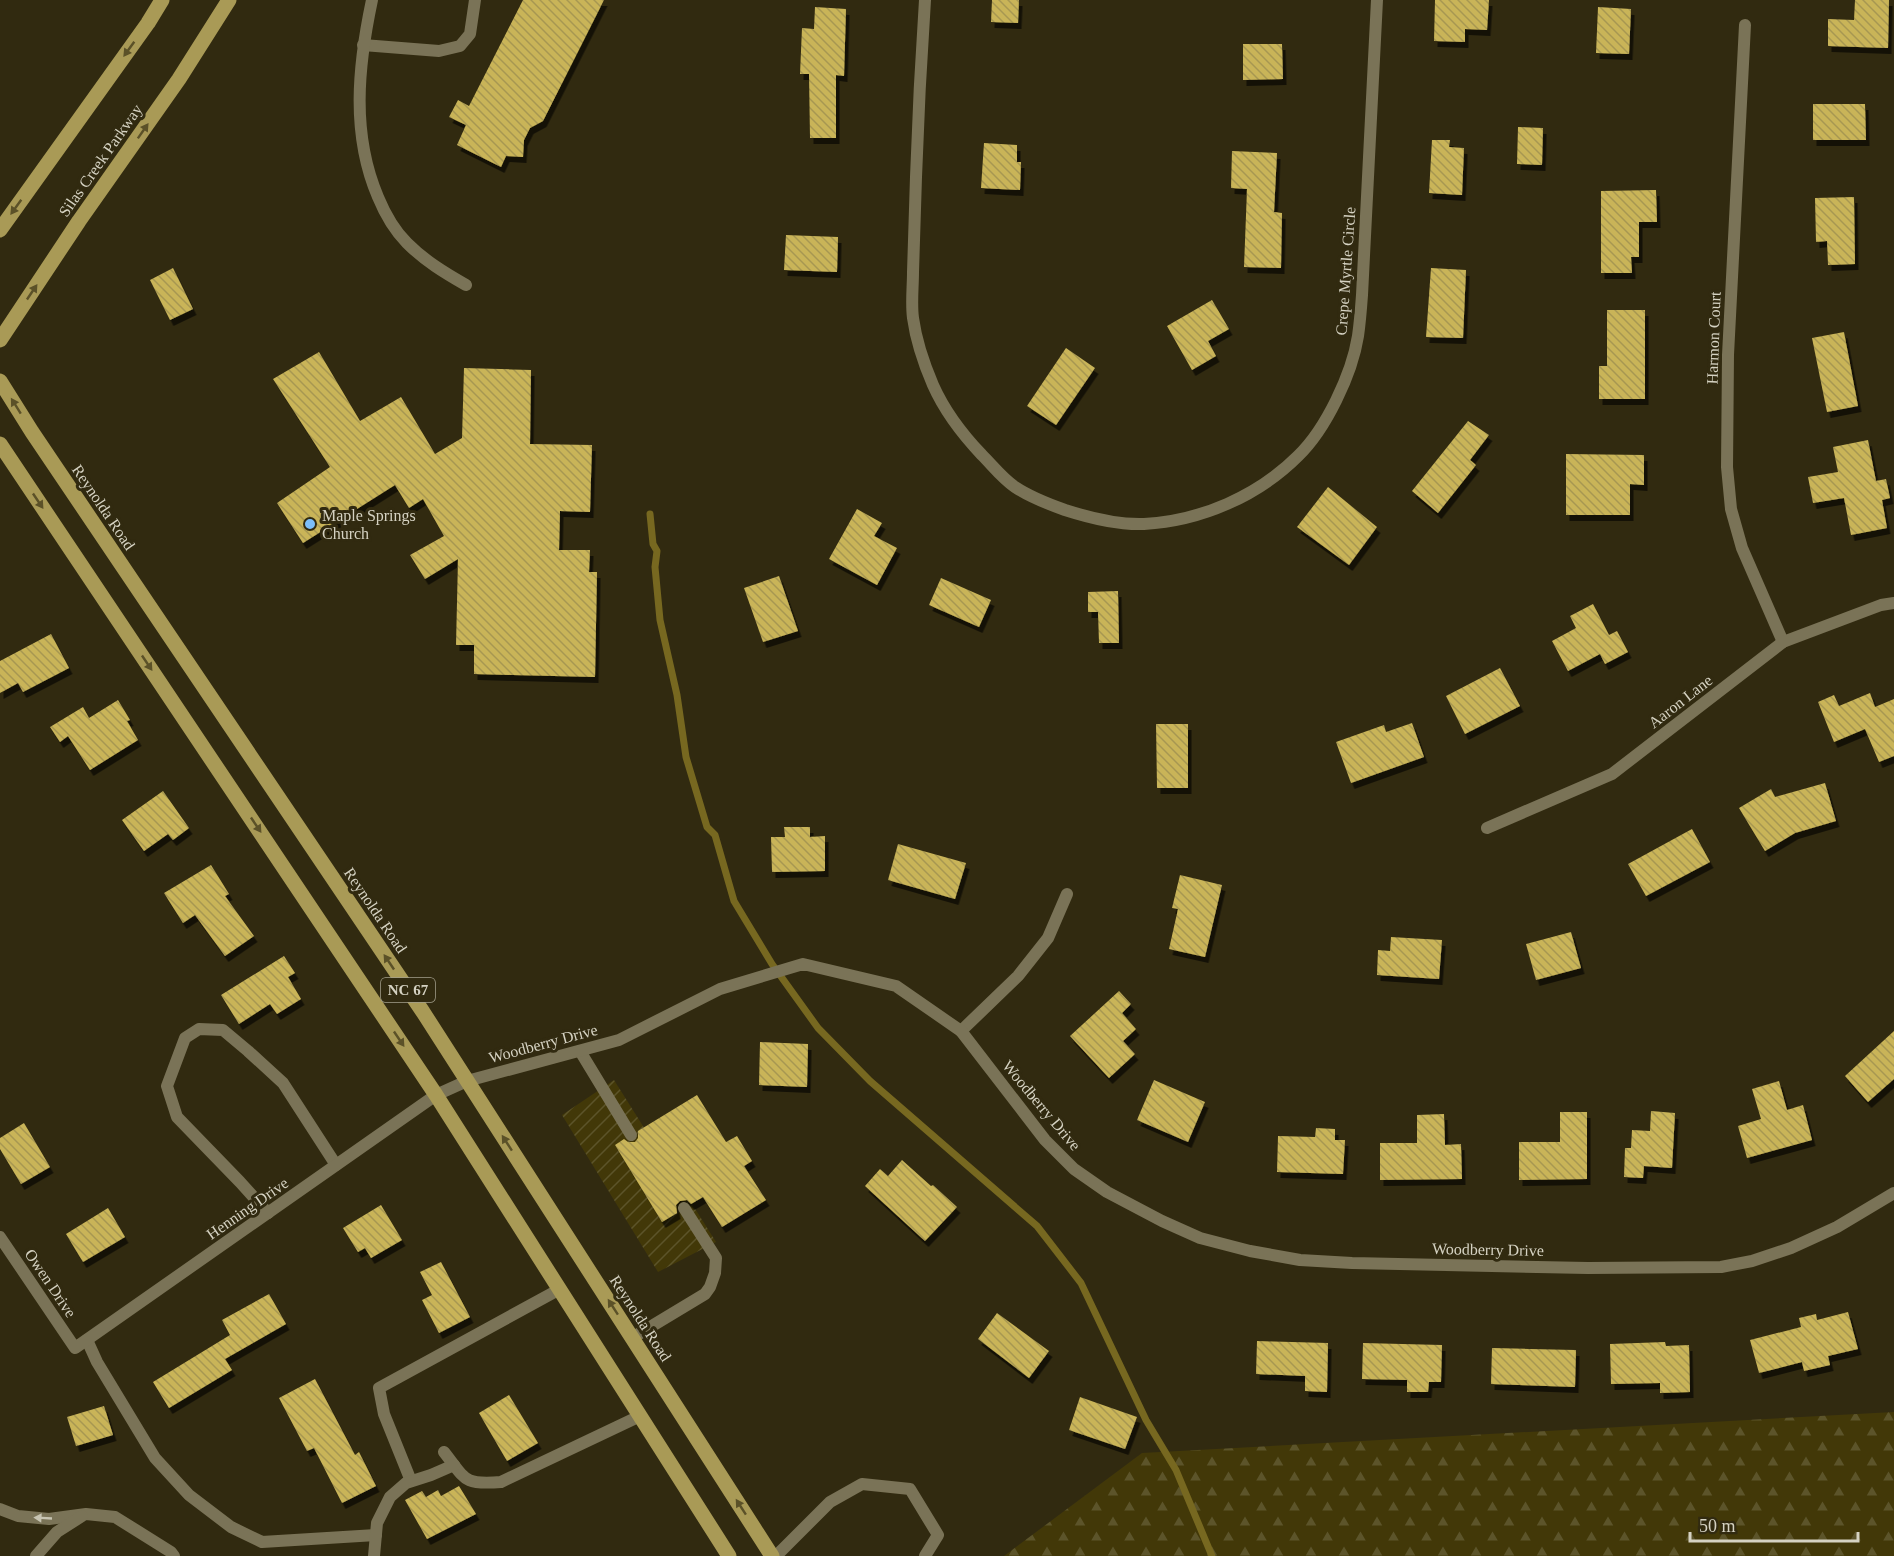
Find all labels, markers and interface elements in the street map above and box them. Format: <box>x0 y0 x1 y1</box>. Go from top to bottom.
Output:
one-way arrow <box>123 40 135 56</box>
street label: Silas Creek Parkway <box>55 101 146 220</box>
one-way arrow <box>137 123 148 139</box>
one-way arrow <box>10 199 22 215</box>
street label: Crepe Myrtle Circle <box>1333 206 1359 336</box>
one-way arrow <box>27 283 38 300</box>
street label: Harmon Court <box>1703 291 1724 385</box>
one-way arrow <box>11 398 22 414</box>
street label: Reynolda Road <box>68 461 138 554</box>
one-way arrow <box>33 493 44 510</box>
place label: Maple Springs Church <box>322 507 416 542</box>
marker: Maple Springs Church <box>303 517 317 531</box>
one-way arrow <box>141 655 153 671</box>
street label: Aaron Lane <box>1645 671 1715 731</box>
one-way arrow <box>250 817 261 834</box>
street label: Reynolda Road <box>340 864 410 957</box>
one-way arrow <box>384 954 395 970</box>
road number: NC 67 <box>381 978 435 1002</box>
street label: Woodberry Drive <box>487 1021 600 1067</box>
one-way arrow <box>394 1031 405 1048</box>
street label: Woodberry Drive <box>998 1057 1084 1154</box>
one-way arrow <box>502 1135 513 1151</box>
street label: Henning Drive <box>203 1174 292 1244</box>
street label: Woodberry Drive <box>1432 1240 1544 1260</box>
street label: Owen Drive <box>22 1246 80 1321</box>
street label: Reynolda Road <box>606 1272 675 1365</box>
one-way arrow <box>607 1299 618 1315</box>
one-way arrow <box>735 1499 746 1515</box>
scale bar <box>1690 1505 1858 1543</box>
one-way arrow <box>33 1513 52 1522</box>
text: 50 m <box>1699 1516 1736 1536</box>

